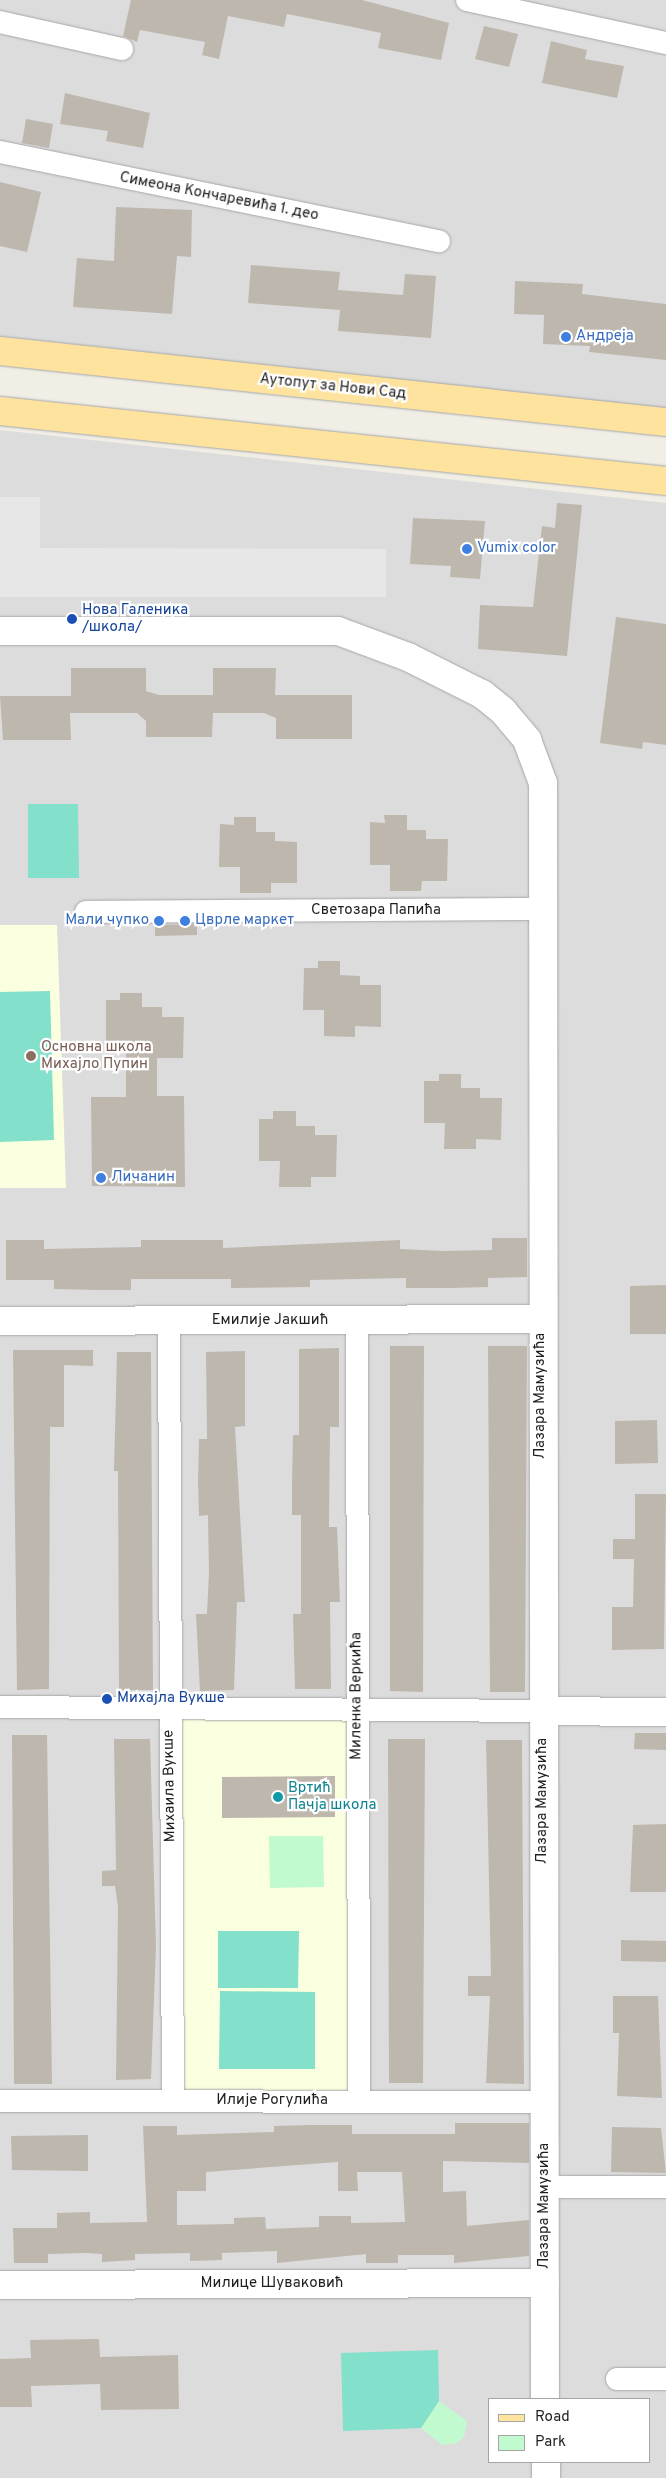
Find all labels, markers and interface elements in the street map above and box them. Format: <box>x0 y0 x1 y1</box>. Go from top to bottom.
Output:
street label: Симеона Кончаревића 1. део <box>118 169 320 225</box>
place label: Андреја <box>576 328 634 346</box>
marker: Андреја <box>560 331 572 343</box>
street label: Аутопут за Нови Сад <box>259 370 407 404</box>
place label: Vumix color <box>477 540 556 558</box>
marker: Vumix color <box>461 543 473 555</box>
place label: Нова Галеника /школа/ <box>82 601 188 636</box>
marker: Нова Галеника /школа/ <box>66 613 78 625</box>
street label: Светозара Папића <box>311 902 441 920</box>
place label: Мали чупко <box>65 912 149 930</box>
place label: Цврле маркет <box>195 912 294 930</box>
marker: Мали чупко <box>153 915 165 927</box>
marker: Цврле маркет <box>179 915 191 927</box>
place label: Основна школа Михајло Пупин <box>41 1038 152 1073</box>
marker: Основна школа Михајло Пупин <box>25 1050 37 1062</box>
place label: Личанин <box>111 1169 175 1187</box>
marker: Личанин <box>95 1172 107 1184</box>
street label: Емилије Јакшић <box>212 1312 328 1330</box>
street label: Лазара Мамузића <box>532 1333 550 1459</box>
street label: Миленка Веркића <box>348 1632 366 1760</box>
place label: Михајла Вукше <box>117 1690 225 1708</box>
marker: Михајла Вукше <box>101 1693 113 1705</box>
street label: Михаила Вукше <box>160 1730 180 1842</box>
street label: Лазара Мамузића <box>534 1738 552 1864</box>
place label: Вртић Пачја школа <box>288 1779 376 1814</box>
marker: Вртић Пачја школа <box>272 1791 284 1803</box>
street label: Илије Рогулића <box>216 2092 328 2110</box>
street label: Лазара Мамузића <box>536 2143 554 2269</box>
street label: Милице Шуваковић <box>200 2275 344 2293</box>
legend <box>488 2398 651 2463</box>
text: Road <box>535 2408 570 2427</box>
text: Park <box>535 2433 566 2452</box>

